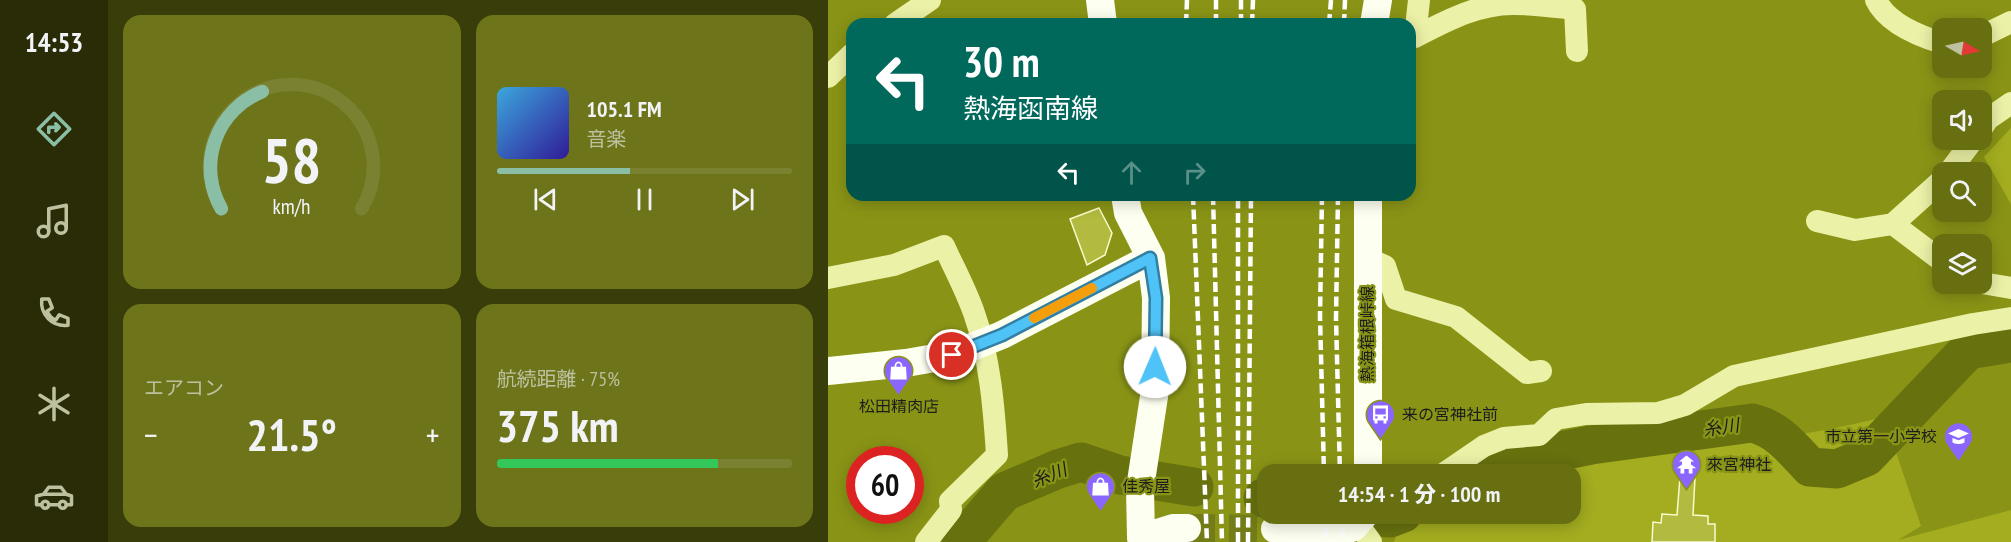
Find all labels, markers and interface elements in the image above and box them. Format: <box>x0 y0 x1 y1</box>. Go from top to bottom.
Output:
north arrow <box>1932 18 1992 78</box>
map controls <box>1932 18 1992 294</box>
text: 14:53 <box>25 25 83 59</box>
text: 30 m <box>963 34 1040 89</box>
icon: left <box>864 42 942 120</box>
button: sound <box>1932 90 1992 150</box>
text: 熱海函南線 <box>963 91 1098 125</box>
text: 105.1 FM <box>587 95 662 123</box>
icon: directions <box>33 108 75 150</box>
text: 58 <box>262 119 322 200</box>
text: 音楽 <box>587 126 627 152</box>
icon: left <box>1052 156 1085 189</box>
icon: ahead <box>1115 156 1148 189</box>
icon: right <box>1178 156 1211 189</box>
button: search <box>1932 162 1992 222</box>
icon: previous <box>529 183 562 216</box>
icon: pause <box>628 183 661 216</box>
icon: next <box>726 183 759 216</box>
text: km/h <box>273 192 311 220</box>
icon: music <box>33 200 75 242</box>
button: layers <box>1932 234 1992 294</box>
street label: 熱海箱根峠線 <box>1357 286 1377 382</box>
icon: phone <box>33 292 75 334</box>
pin <box>926 329 977 380</box>
position arrow <box>1123 335 1187 399</box>
icon: arrive <box>935 338 968 371</box>
shop icon: 松田精肉店 <box>883 354 915 396</box>
text: 航続距離 · 75% <box>497 366 620 392</box>
text: エアコン <box>144 375 224 401</box>
icon: climate <box>33 383 75 425</box>
text: 375 km <box>497 396 619 454</box>
place label: 松田精肉店 <box>859 396 939 416</box>
bus stop icon: 来の宮神社前 <box>1365 398 1397 440</box>
place label: 来の宮神社前 <box>1402 404 1498 424</box>
text: 21.5° <box>247 405 337 463</box>
text: − <box>144 413 158 456</box>
text: + <box>426 413 439 456</box>
water label: 糸川 <box>1702 413 1742 441</box>
school or university icon: 市立第一小学校 <box>1942 420 1974 462</box>
place label: 市立第一小学校 <box>1825 426 1937 446</box>
speed limit sign: 60 <box>846 446 924 524</box>
temple icon: 來宮神社 <box>1670 448 1702 490</box>
place label: 來宮神社 <box>1707 454 1771 474</box>
water label: 糸川 <box>1028 457 1072 492</box>
shop icon: 佳秀屋 <box>1085 470 1117 512</box>
icon: car <box>33 475 75 517</box>
place label: 佳秀屋 <box>1122 476 1170 496</box>
text: 14:54 · 1 分 · 100 m <box>1338 480 1500 508</box>

